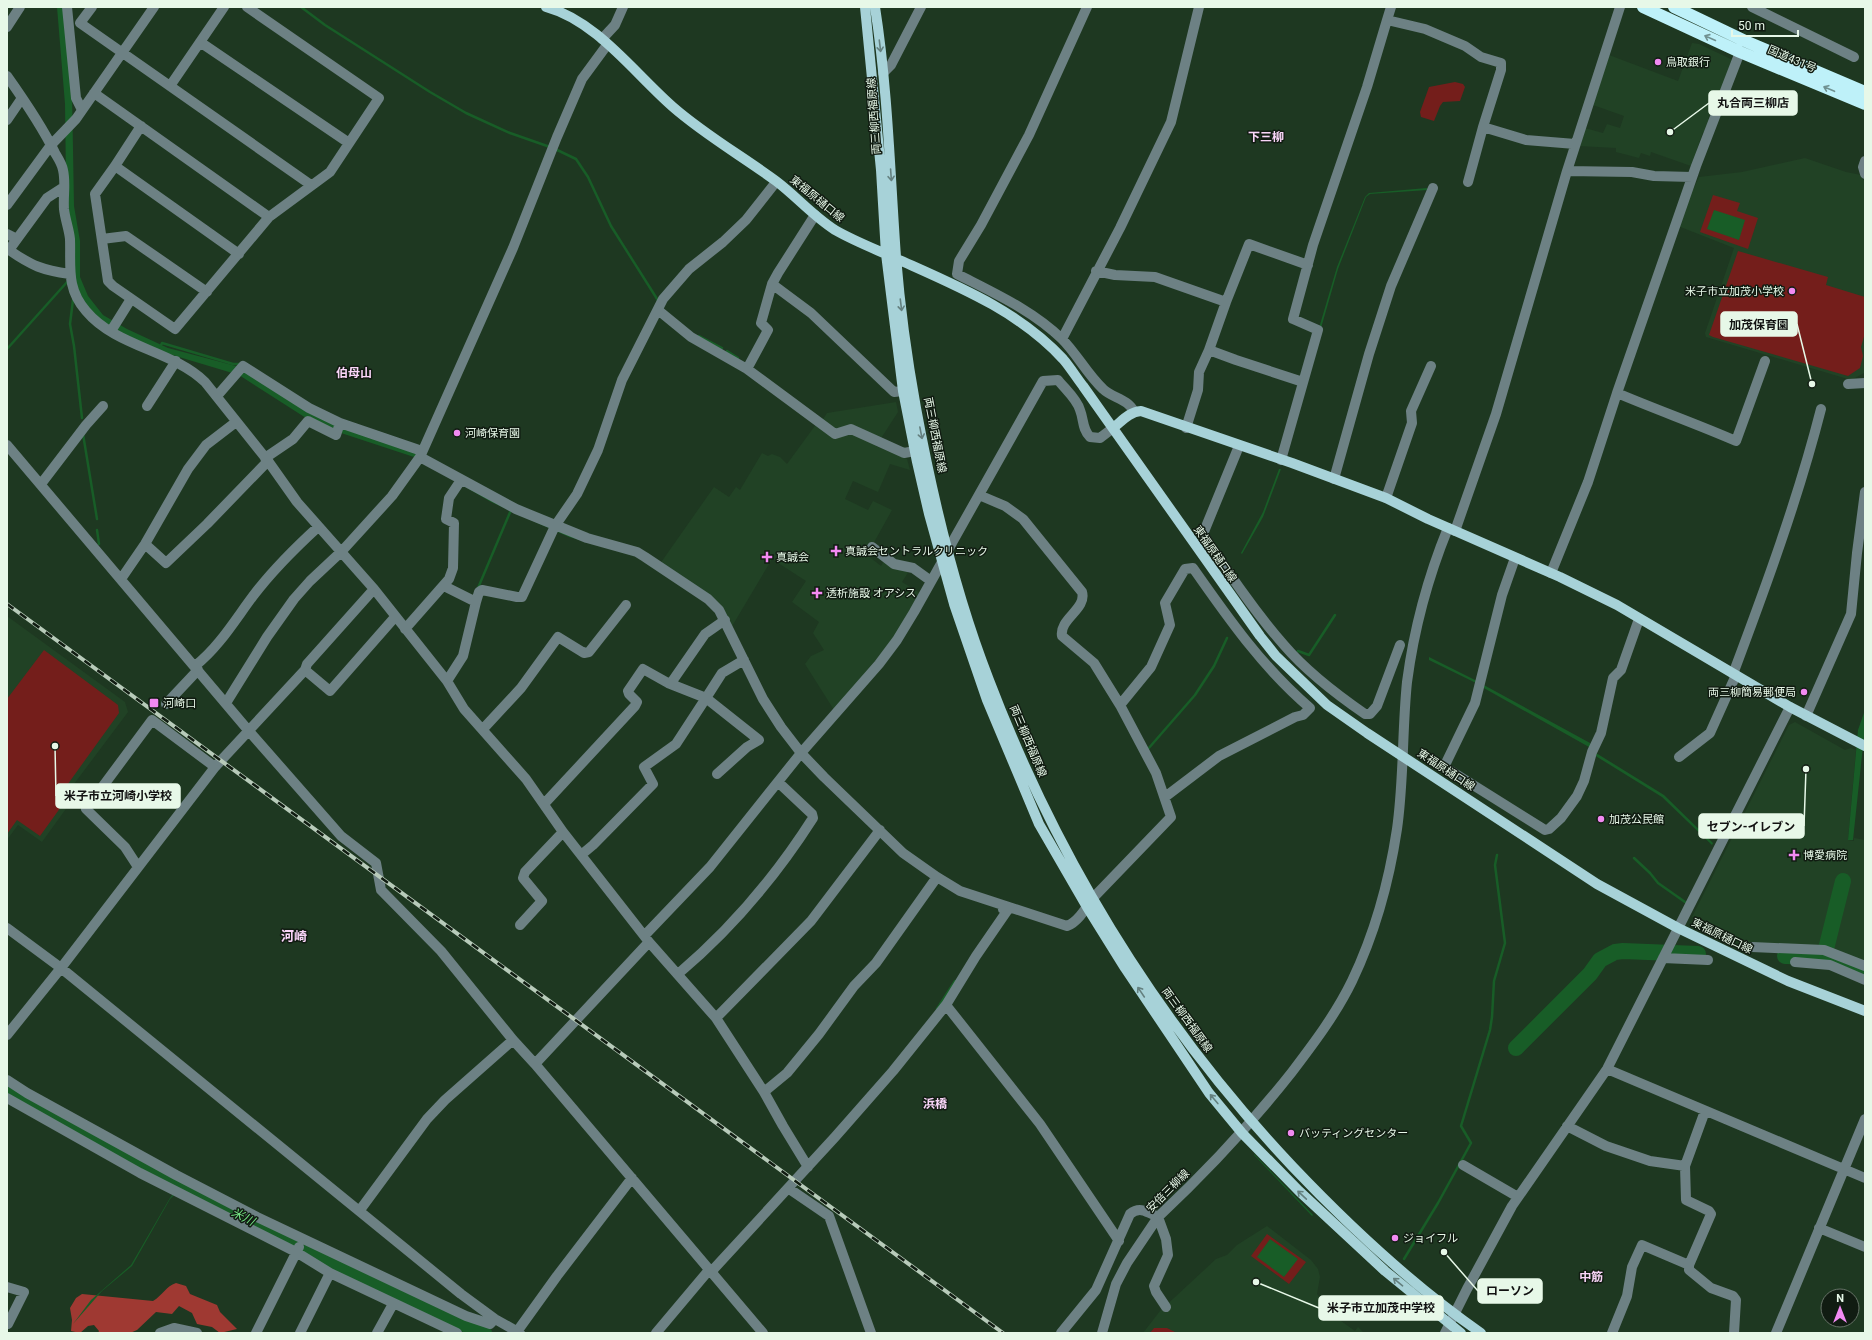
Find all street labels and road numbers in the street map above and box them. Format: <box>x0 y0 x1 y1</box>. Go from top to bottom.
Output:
street label: 国道431号 <box>1766 43 1818 75</box>
street label: 両三柳西福原線 <box>865 77 883 155</box>
street label: 東福原樋口線 <box>787 173 847 225</box>
street label: 両三柳西福原線 <box>921 396 949 474</box>
street label: 東福原樋口線 <box>1191 523 1239 585</box>
street label: 両三柳西福原線 <box>1007 703 1049 779</box>
street label: 東福原樋口線 <box>1415 747 1477 793</box>
street label: 東福原樋口線 <box>1689 916 1755 956</box>
street label: 両三柳西福原線 <box>1159 985 1215 1055</box>
street label: 安倍三柳線 <box>1144 1167 1192 1215</box>

